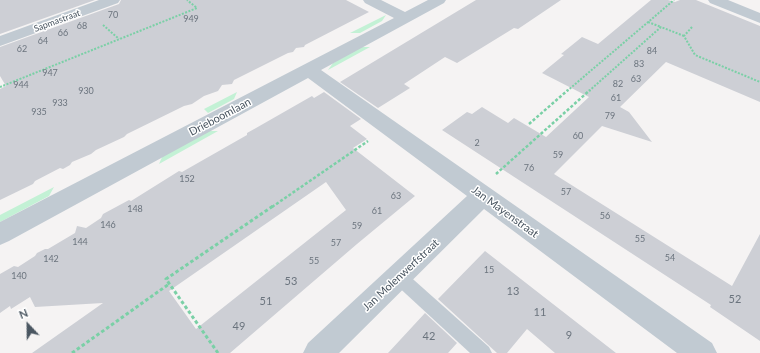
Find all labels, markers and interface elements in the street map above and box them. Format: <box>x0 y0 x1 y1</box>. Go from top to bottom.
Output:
street label: Sapmastraat <box>32 8 82 34</box>
house number: 70 <box>108 10 118 20</box>
house number: 949 <box>183 14 199 24</box>
house number: 68 <box>77 21 87 31</box>
house number: 66 <box>58 28 68 38</box>
house number: 64 <box>38 36 48 46</box>
house number: 62 <box>17 44 27 54</box>
house number: 84 <box>647 46 657 56</box>
house number: 83 <box>634 59 644 69</box>
house number: 947 <box>42 68 58 78</box>
house number: 63 <box>631 74 641 84</box>
house number: 82 <box>613 79 623 89</box>
house number: 944 <box>13 80 29 90</box>
house number: 930 <box>78 86 94 96</box>
house number: 61 <box>611 93 621 103</box>
street label: Drieboomlaan <box>187 95 253 139</box>
house number: 933 <box>52 98 68 108</box>
house number: 935 <box>31 107 47 117</box>
house number: 79 <box>605 111 615 121</box>
house number: 60 <box>573 131 583 141</box>
house number: 2 <box>474 138 480 148</box>
house number: 59 <box>553 150 563 160</box>
house number: 76 <box>524 163 534 173</box>
house number: 152 <box>179 174 195 184</box>
street label: Jan Mayenstraat <box>469 183 541 241</box>
house number: 57 <box>561 187 571 197</box>
house number: 63 <box>391 191 401 201</box>
house number: 148 <box>127 204 143 214</box>
house number: 61 <box>372 206 382 216</box>
house number: 56 <box>600 211 610 221</box>
house number: 146 <box>100 220 116 230</box>
house number: 59 <box>352 221 362 231</box>
house number: 55 <box>635 234 645 244</box>
street label: Jan Molenwerfstraat <box>360 236 442 314</box>
house number: 144 <box>72 237 88 247</box>
house number: 57 <box>331 238 341 248</box>
house number: 54 <box>665 253 675 263</box>
house number: 142 <box>43 254 59 264</box>
house number: 55 <box>309 256 319 266</box>
house number: 15 <box>484 265 494 275</box>
house number: 140 <box>11 271 27 281</box>
house number: 53 <box>285 274 297 288</box>
house number: 13 <box>507 284 519 298</box>
house number: 52 <box>729 292 741 306</box>
house number: 51 <box>260 294 272 308</box>
north arrow <box>8 305 48 345</box>
house number: 11 <box>534 305 546 319</box>
text: N <box>17 306 30 321</box>
house number: 49 <box>233 319 245 333</box>
house number: 9 <box>566 328 572 342</box>
house number: 42 <box>423 329 435 343</box>

